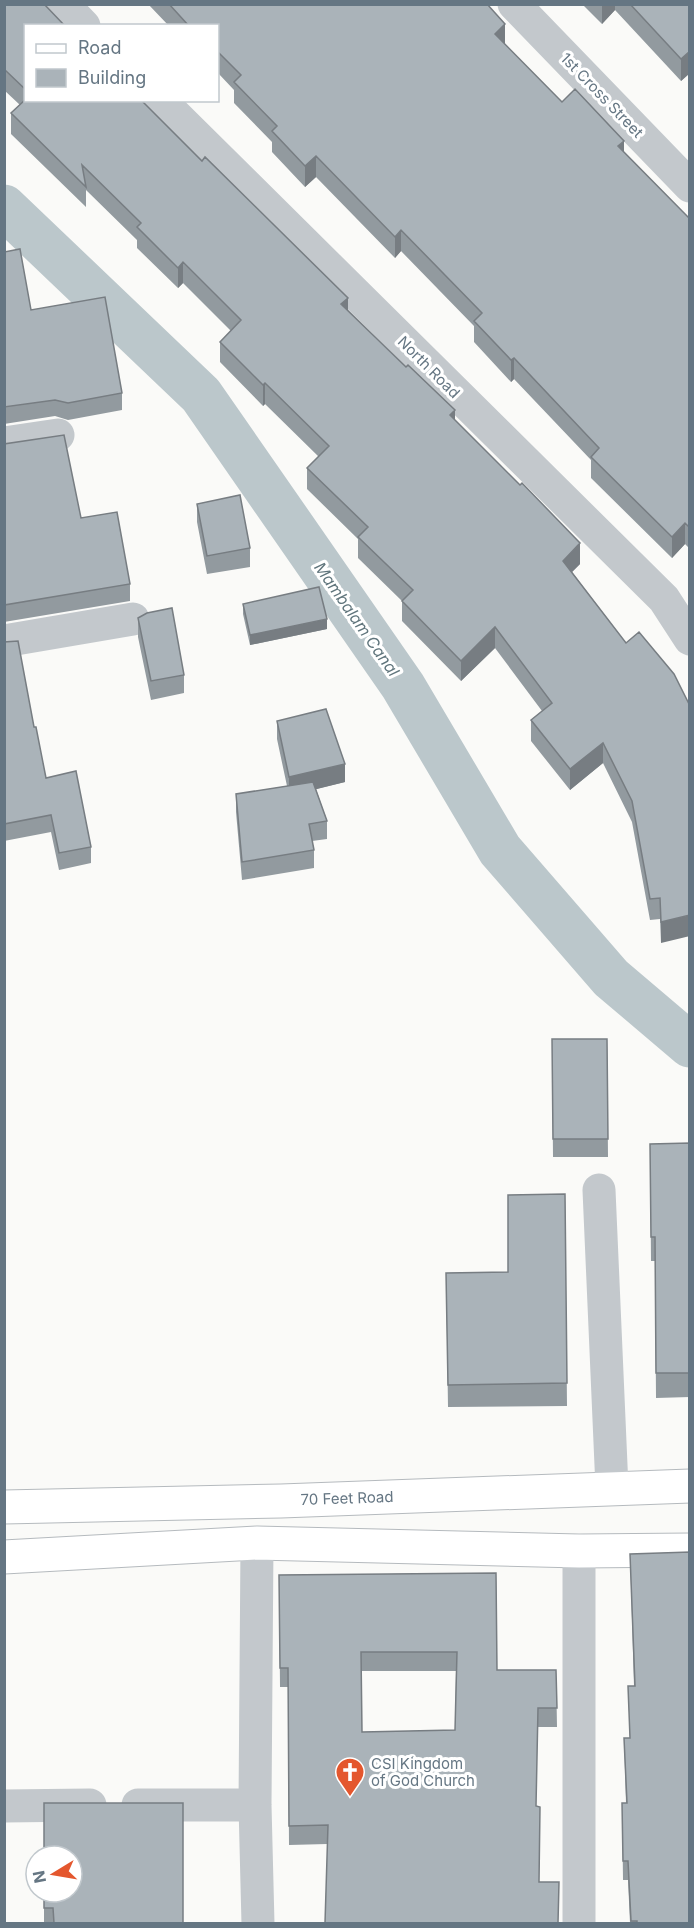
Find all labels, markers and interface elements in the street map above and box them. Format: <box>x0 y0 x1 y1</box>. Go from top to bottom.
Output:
legend <box>24 24 219 102</box>
text: Road <box>78 37 121 58</box>
street label: 1st Cross Street <box>557 49 647 142</box>
text: Building <box>78 67 146 88</box>
street label: North Road <box>394 332 464 402</box>
water label: Mambalam Canal <box>310 558 404 680</box>
street label: 70 Feet Road <box>300 1487 394 1509</box>
place label: CSI Kingdom of God Church <box>371 1754 475 1790</box>
church icon: CSI Kingdom of God Church <box>334 1756 366 1798</box>
north arrow <box>24 1844 84 1904</box>
text: N <box>28 1869 50 1885</box>

